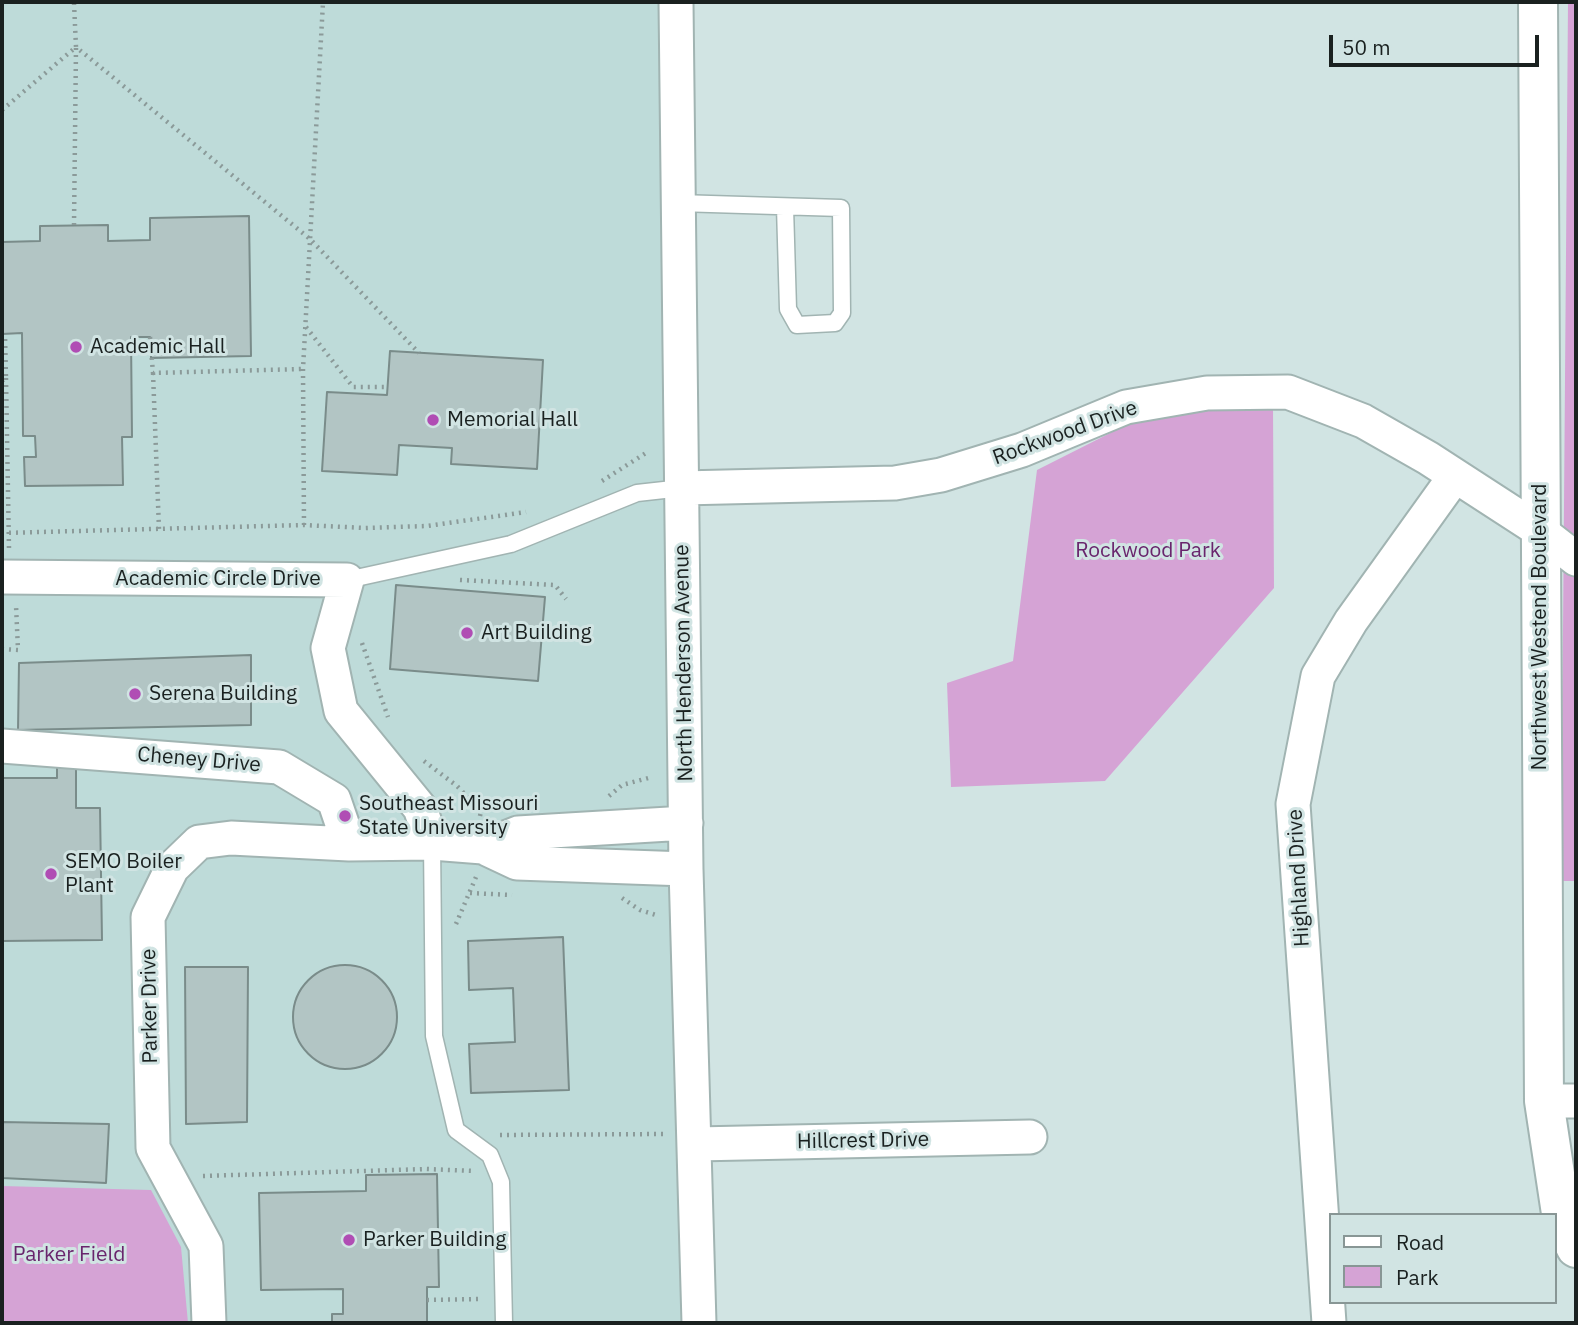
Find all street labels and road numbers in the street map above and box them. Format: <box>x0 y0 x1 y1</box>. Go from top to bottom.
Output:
street label: Rockwood Drive <box>989 395 1141 471</box>
street label: Northwest Westend Boulevard <box>1527 483 1553 771</box>
street label: North Henderson Avenue <box>669 544 699 782</box>
street label: Academic Circle Drive <box>115 566 321 592</box>
street label: Cheney Drive <box>136 742 262 778</box>
street label: Highland Drive <box>1283 809 1315 947</box>
street label: Parker Drive <box>136 948 164 1064</box>
street label: Hillcrest Drive <box>797 1127 929 1155</box>

